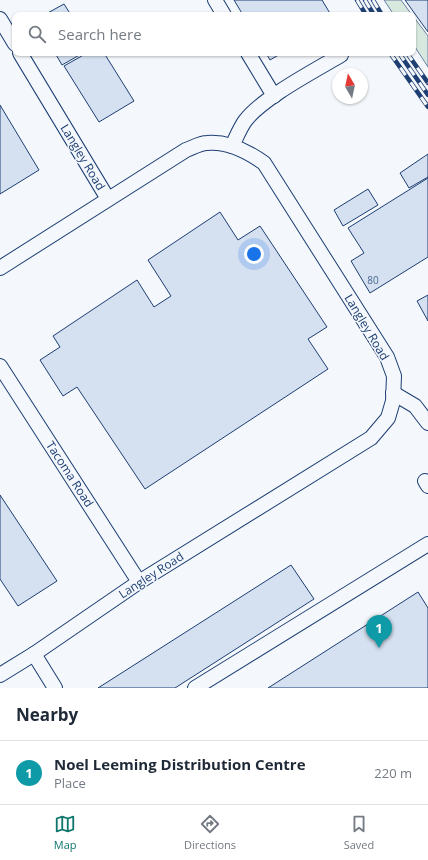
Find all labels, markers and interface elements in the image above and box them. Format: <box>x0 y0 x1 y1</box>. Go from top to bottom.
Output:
search box <box>12 12 416 56</box>
icon: search <box>26 23 48 45</box>
text: Search here <box>58 24 142 44</box>
north arrow <box>332 68 368 104</box>
street label: Langley Road <box>57 121 109 193</box>
your location <box>244 244 264 264</box>
house number: 80 <box>367 273 379 287</box>
street label: Langley Road <box>341 291 393 363</box>
street label: Tacoma Road <box>42 438 98 510</box>
street label: Langley Road <box>115 548 187 602</box>
pin: 1 <box>366 615 392 648</box>
text: Nearby <box>16 703 78 726</box>
text: Noel Leeming Distribution Centre <box>54 754 306 774</box>
text: 1 <box>25 764 33 782</box>
text: 220 m <box>374 764 412 782</box>
text: Place <box>54 774 86 792</box>
tab: Map <box>54 813 77 852</box>
tab: Directions <box>184 813 236 852</box>
tab: Saved <box>344 813 374 852</box>

